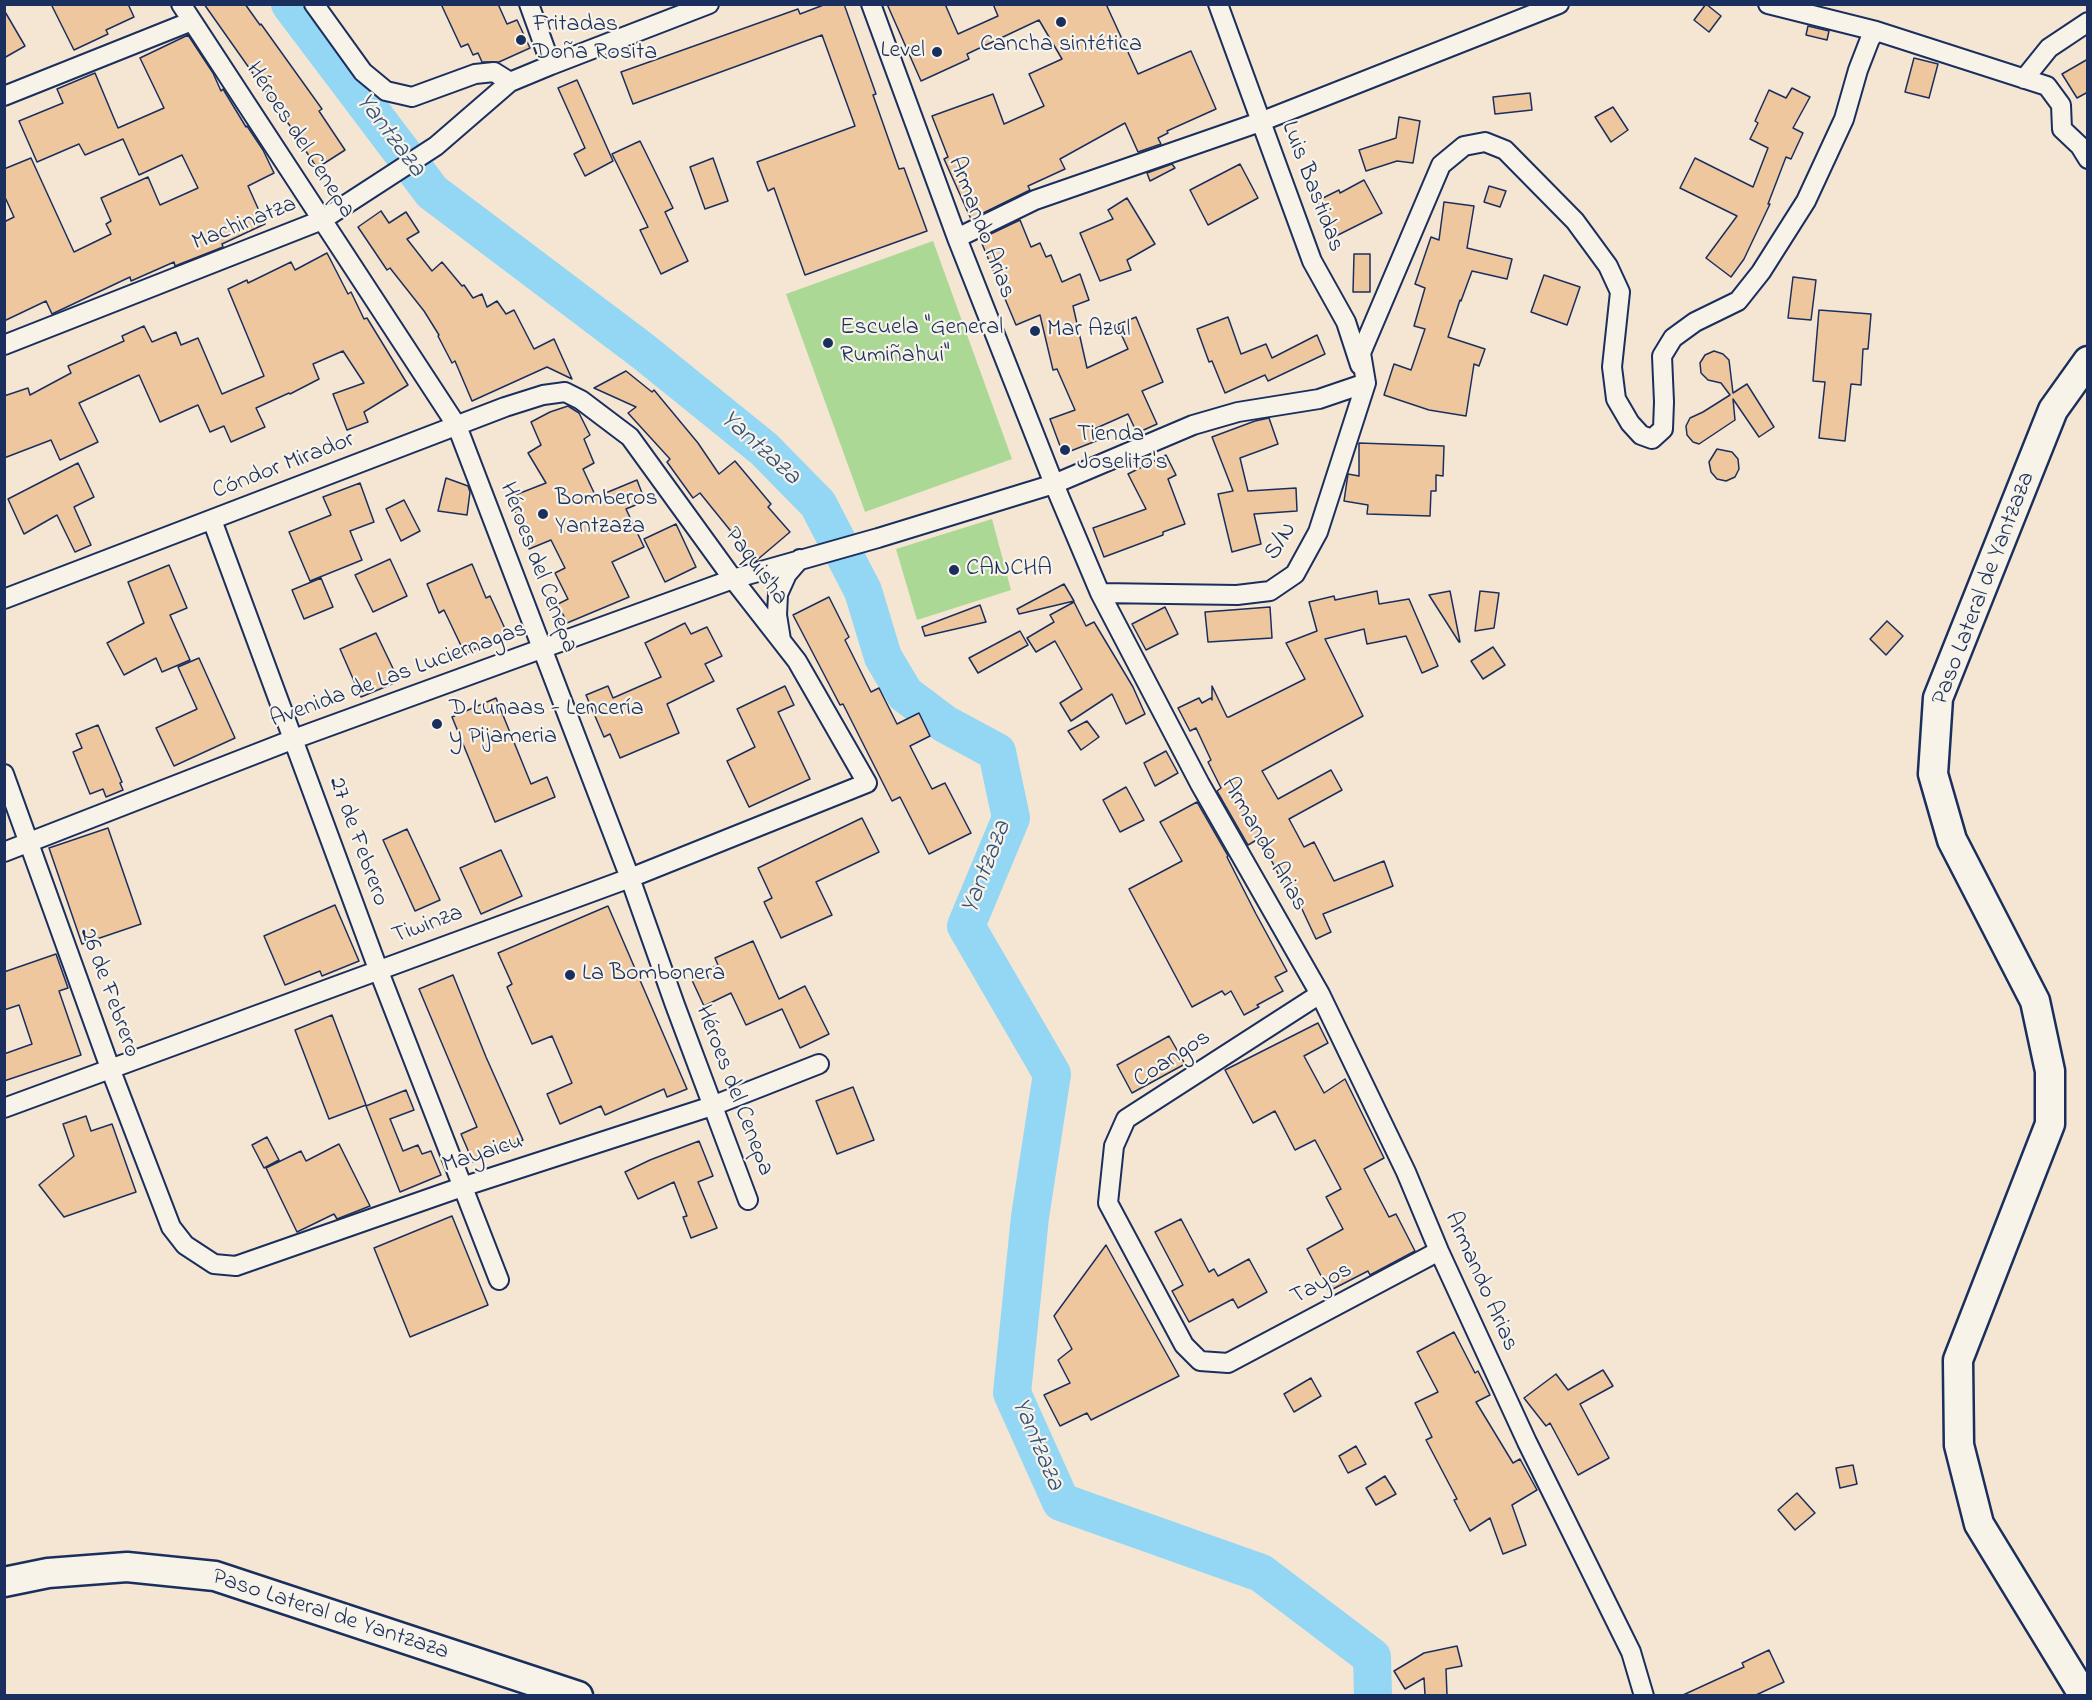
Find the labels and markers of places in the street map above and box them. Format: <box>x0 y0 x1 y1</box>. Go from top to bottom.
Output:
place label: Fritadas Doña Rosita <box>533 12 657 68</box>
marker: Cancha sintética <box>1054 15 1068 29</box>
place label: Cancha sintética <box>980 32 1142 60</box>
marker: Fritadas Doña Rosita <box>514 33 528 47</box>
place label: Level <box>881 38 925 66</box>
marker: Level <box>930 45 944 59</box>
place label: Escuela "General Rumiñahui" <box>840 315 1003 371</box>
place label: Mar Azul <box>1047 317 1130 345</box>
marker: Mar Azul <box>1028 324 1042 338</box>
marker: Escuela "General Rumiñahui" <box>821 336 835 350</box>
place label: Tienda Joselito's <box>1077 422 1168 478</box>
marker: Tienda Joselito's <box>1058 443 1072 457</box>
place label: Bomberos Yantzaza <box>555 486 658 542</box>
marker: Bomberos Yantzaza <box>536 507 550 521</box>
place label: CANCHA <box>966 556 1052 584</box>
marker: CANCHA <box>947 563 961 577</box>
place label: D Lunaas - Lencería y Pijameria <box>449 696 644 752</box>
marker: D Lunaas - Lencería y Pijameria <box>430 717 444 731</box>
place label: La Bombonera <box>582 961 725 989</box>
marker: La Bombonera <box>563 968 577 982</box>

